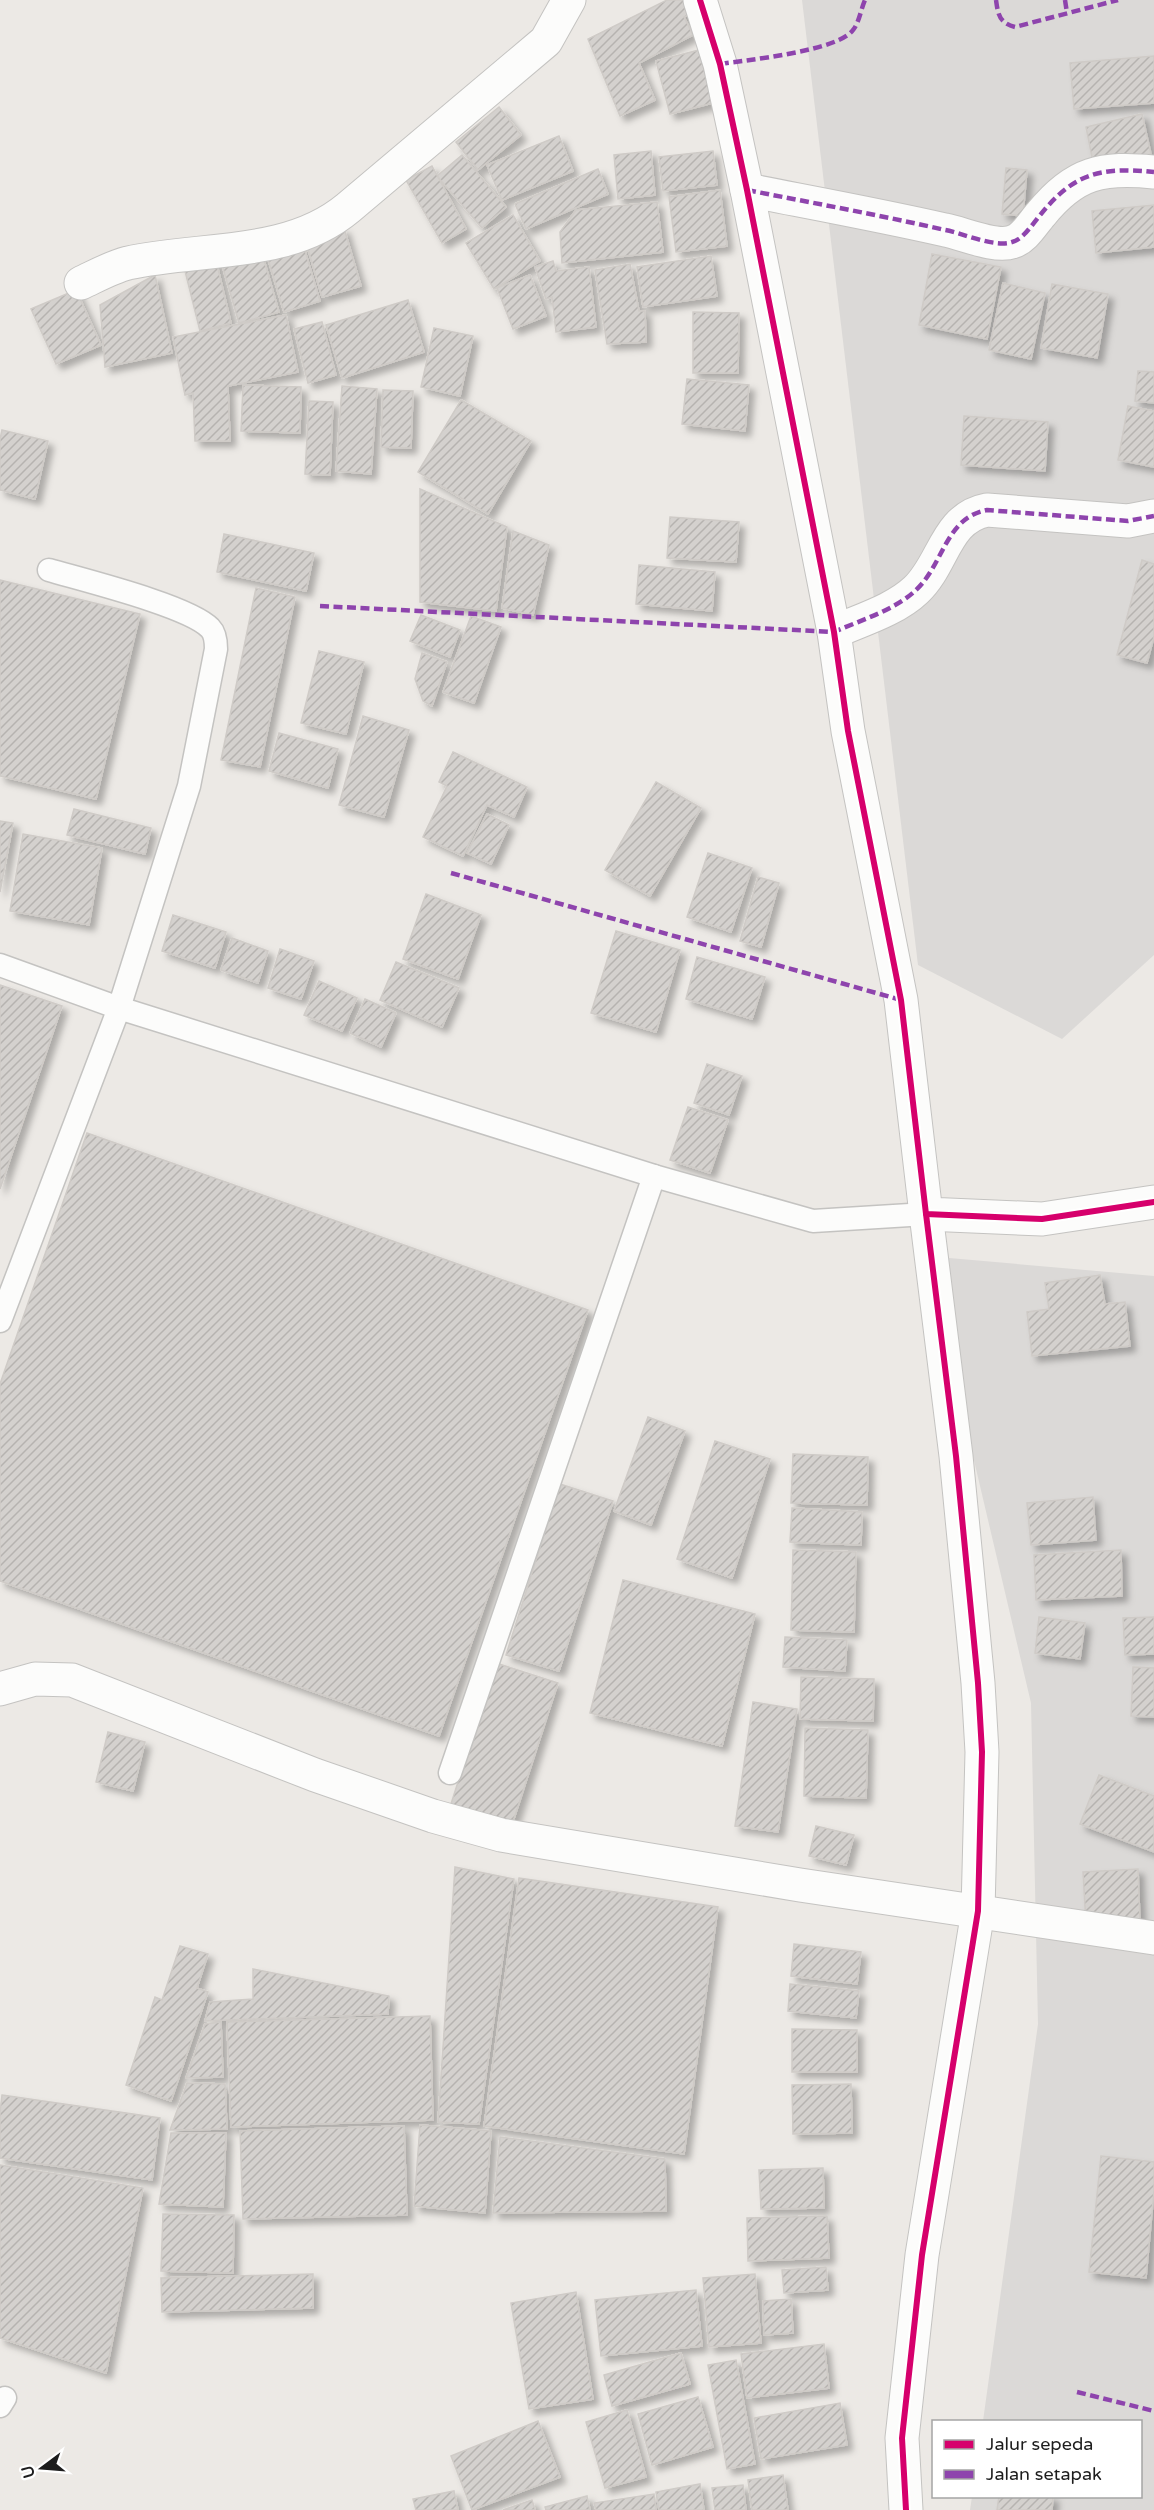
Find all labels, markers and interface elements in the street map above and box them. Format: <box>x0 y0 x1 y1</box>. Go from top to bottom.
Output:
legend <box>932 2420 1142 2498</box>
text: Jalur sepeda <box>986 2433 1093 2455</box>
north arrow <box>12 2438 72 2498</box>
text: U <box>17 2463 40 2480</box>
text: Jalan setapak <box>986 2463 1102 2485</box>

